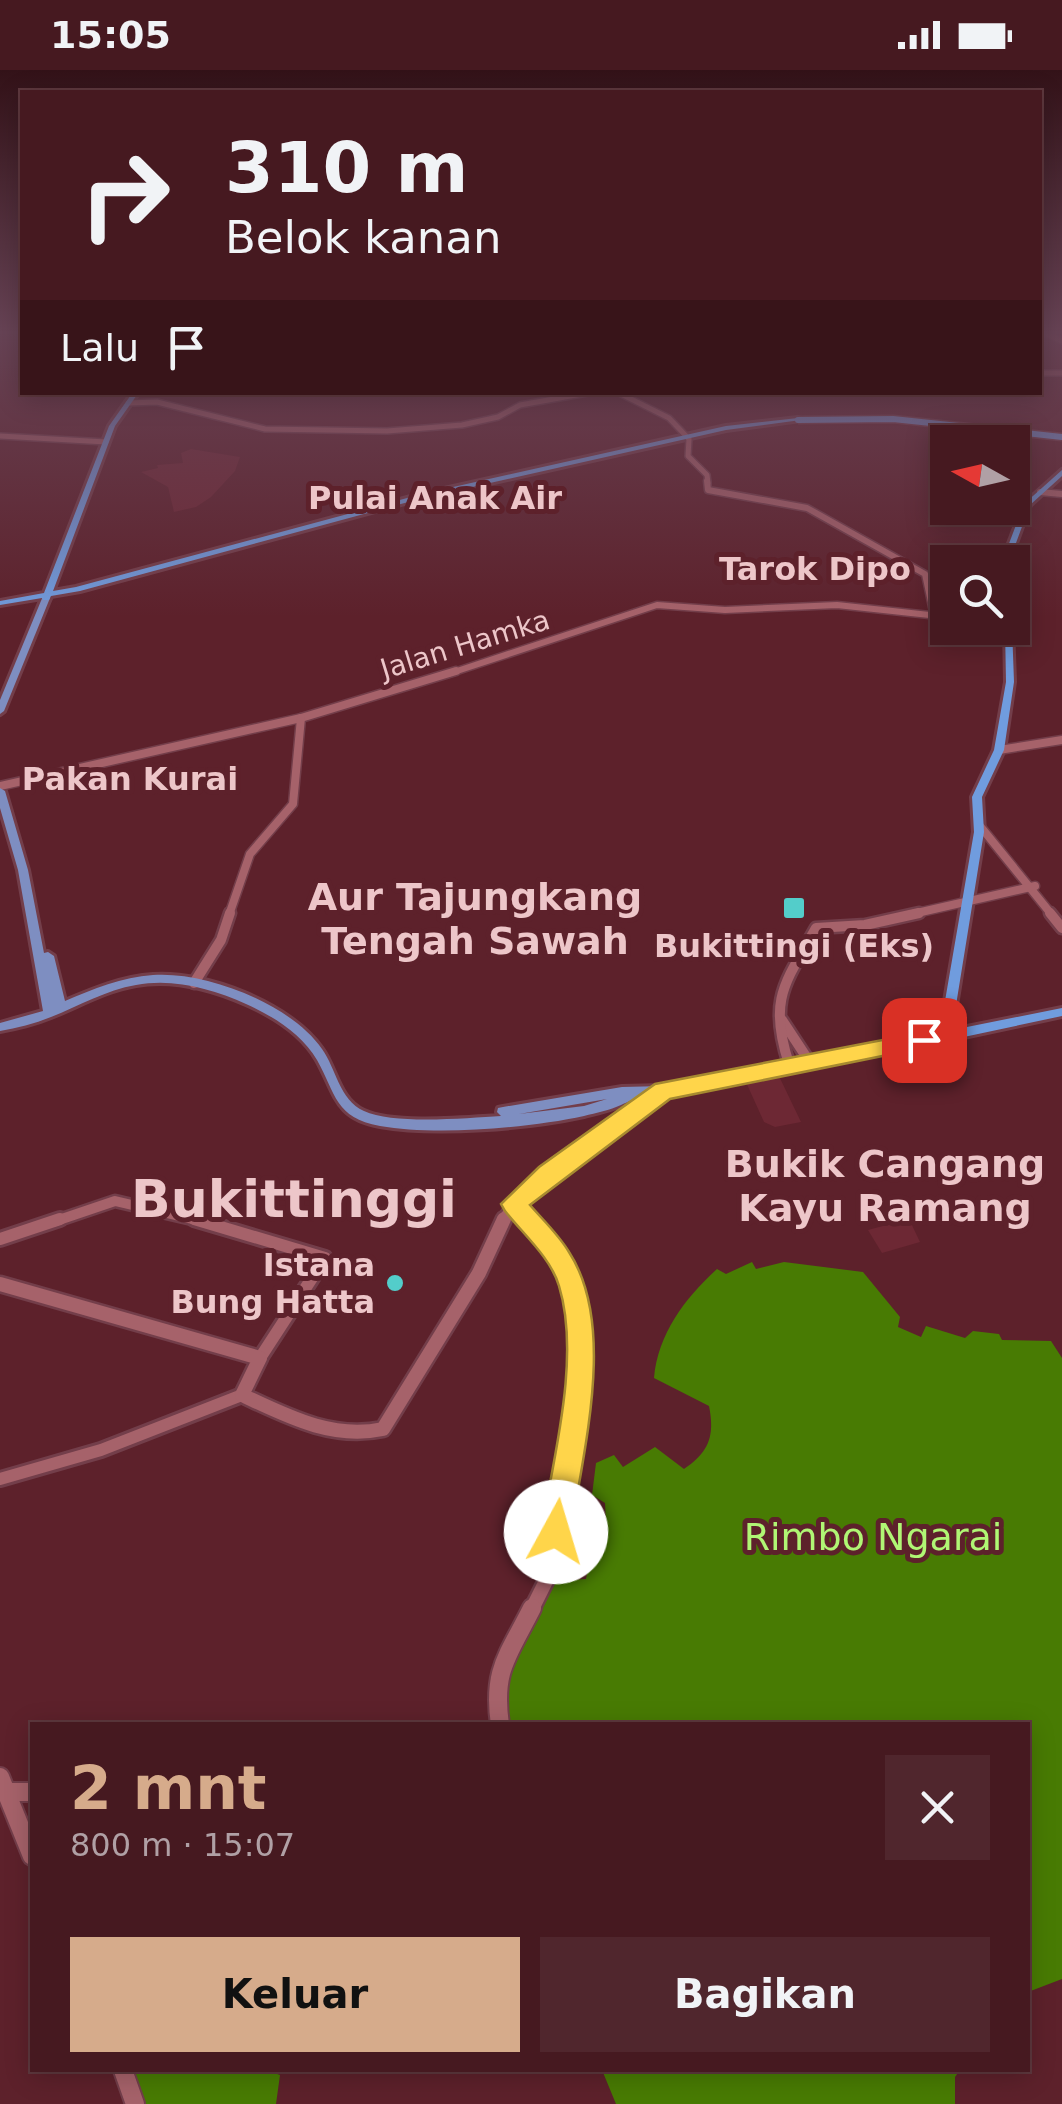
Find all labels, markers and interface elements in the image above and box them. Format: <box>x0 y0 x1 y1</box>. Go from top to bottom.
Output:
text: 15:05 <box>50 13 171 57</box>
text: 310 m <box>225 127 468 209</box>
icon: right <box>60 130 190 260</box>
text: Belok kanan <box>225 211 501 264</box>
icon: arrive <box>159 320 214 375</box>
text: Lalu <box>60 326 139 370</box>
north arrow <box>930 425 1030 525</box>
map controls <box>930 425 1030 645</box>
district label: Pulai Anak Air <box>308 479 562 517</box>
button: search <box>930 545 1030 645</box>
district label: Tarok Dipo <box>719 550 911 588</box>
street label: Jalan Hamka <box>375 603 554 686</box>
district label: Pakan Kurai <box>22 760 238 798</box>
district label: Aur Tajungkang Tengah Sawah <box>308 875 642 963</box>
marker: Bukittingi (Eks) <box>781 895 807 921</box>
place label: Bukittingi (Eks) <box>654 927 934 965</box>
pin <box>882 998 967 1083</box>
icon: arrive <box>897 1013 952 1068</box>
district label: Bukik Cangang Kayu Ramang <box>725 1142 1045 1230</box>
district label: Bukittinggi <box>131 1169 457 1229</box>
place label: Istana Bung Hatta <box>170 1246 375 1321</box>
marker: Istana Bung Hatta <box>384 1272 406 1294</box>
position arrow <box>504 1480 608 1584</box>
park label: Rimbo Ngarai <box>744 1515 1002 1559</box>
text: 2 mnt <box>70 1753 267 1823</box>
button: close <box>885 1755 990 1860</box>
text: 800 m · 15:07 <box>70 1826 295 1864</box>
button: Keluar <box>70 1937 520 2052</box>
button: Bagikan <box>540 1937 990 2052</box>

